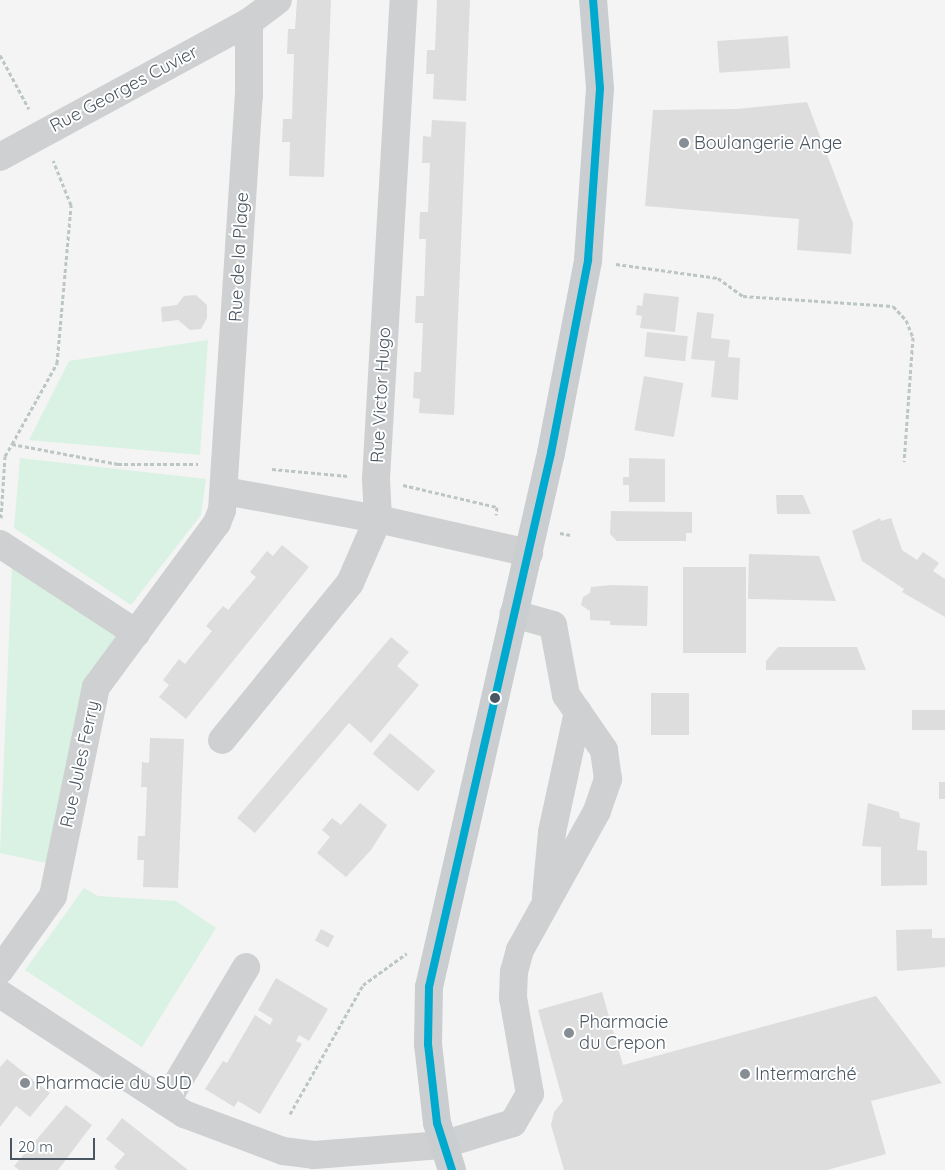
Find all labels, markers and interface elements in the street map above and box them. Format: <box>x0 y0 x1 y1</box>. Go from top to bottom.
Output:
street label: Rue Georges Cuvier <box>46 41 202 137</box>
place label: Boulangerie Ange <box>694 132 842 154</box>
marker: Boulangerie Ange <box>678 137 690 149</box>
street label: Rue de la Plage <box>225 192 253 322</box>
street label: Rue Victor Hugo <box>367 327 395 463</box>
unlabelled marker <box>490 693 500 703</box>
street label: Rue Jules Ferry <box>56 698 104 830</box>
place label: Pharmacie du Crepon <box>579 1012 668 1054</box>
marker: Pharmacie du Crepon <box>563 1027 575 1039</box>
place label: Intermarché <box>755 1063 857 1085</box>
marker: Intermarché <box>739 1068 751 1080</box>
place label: Pharmacie du SUD <box>35 1072 192 1094</box>
marker: Pharmacie du SUD <box>19 1077 31 1089</box>
scale bar <box>12 1128 98 1160</box>
text: 20 m <box>18 1137 53 1156</box>

